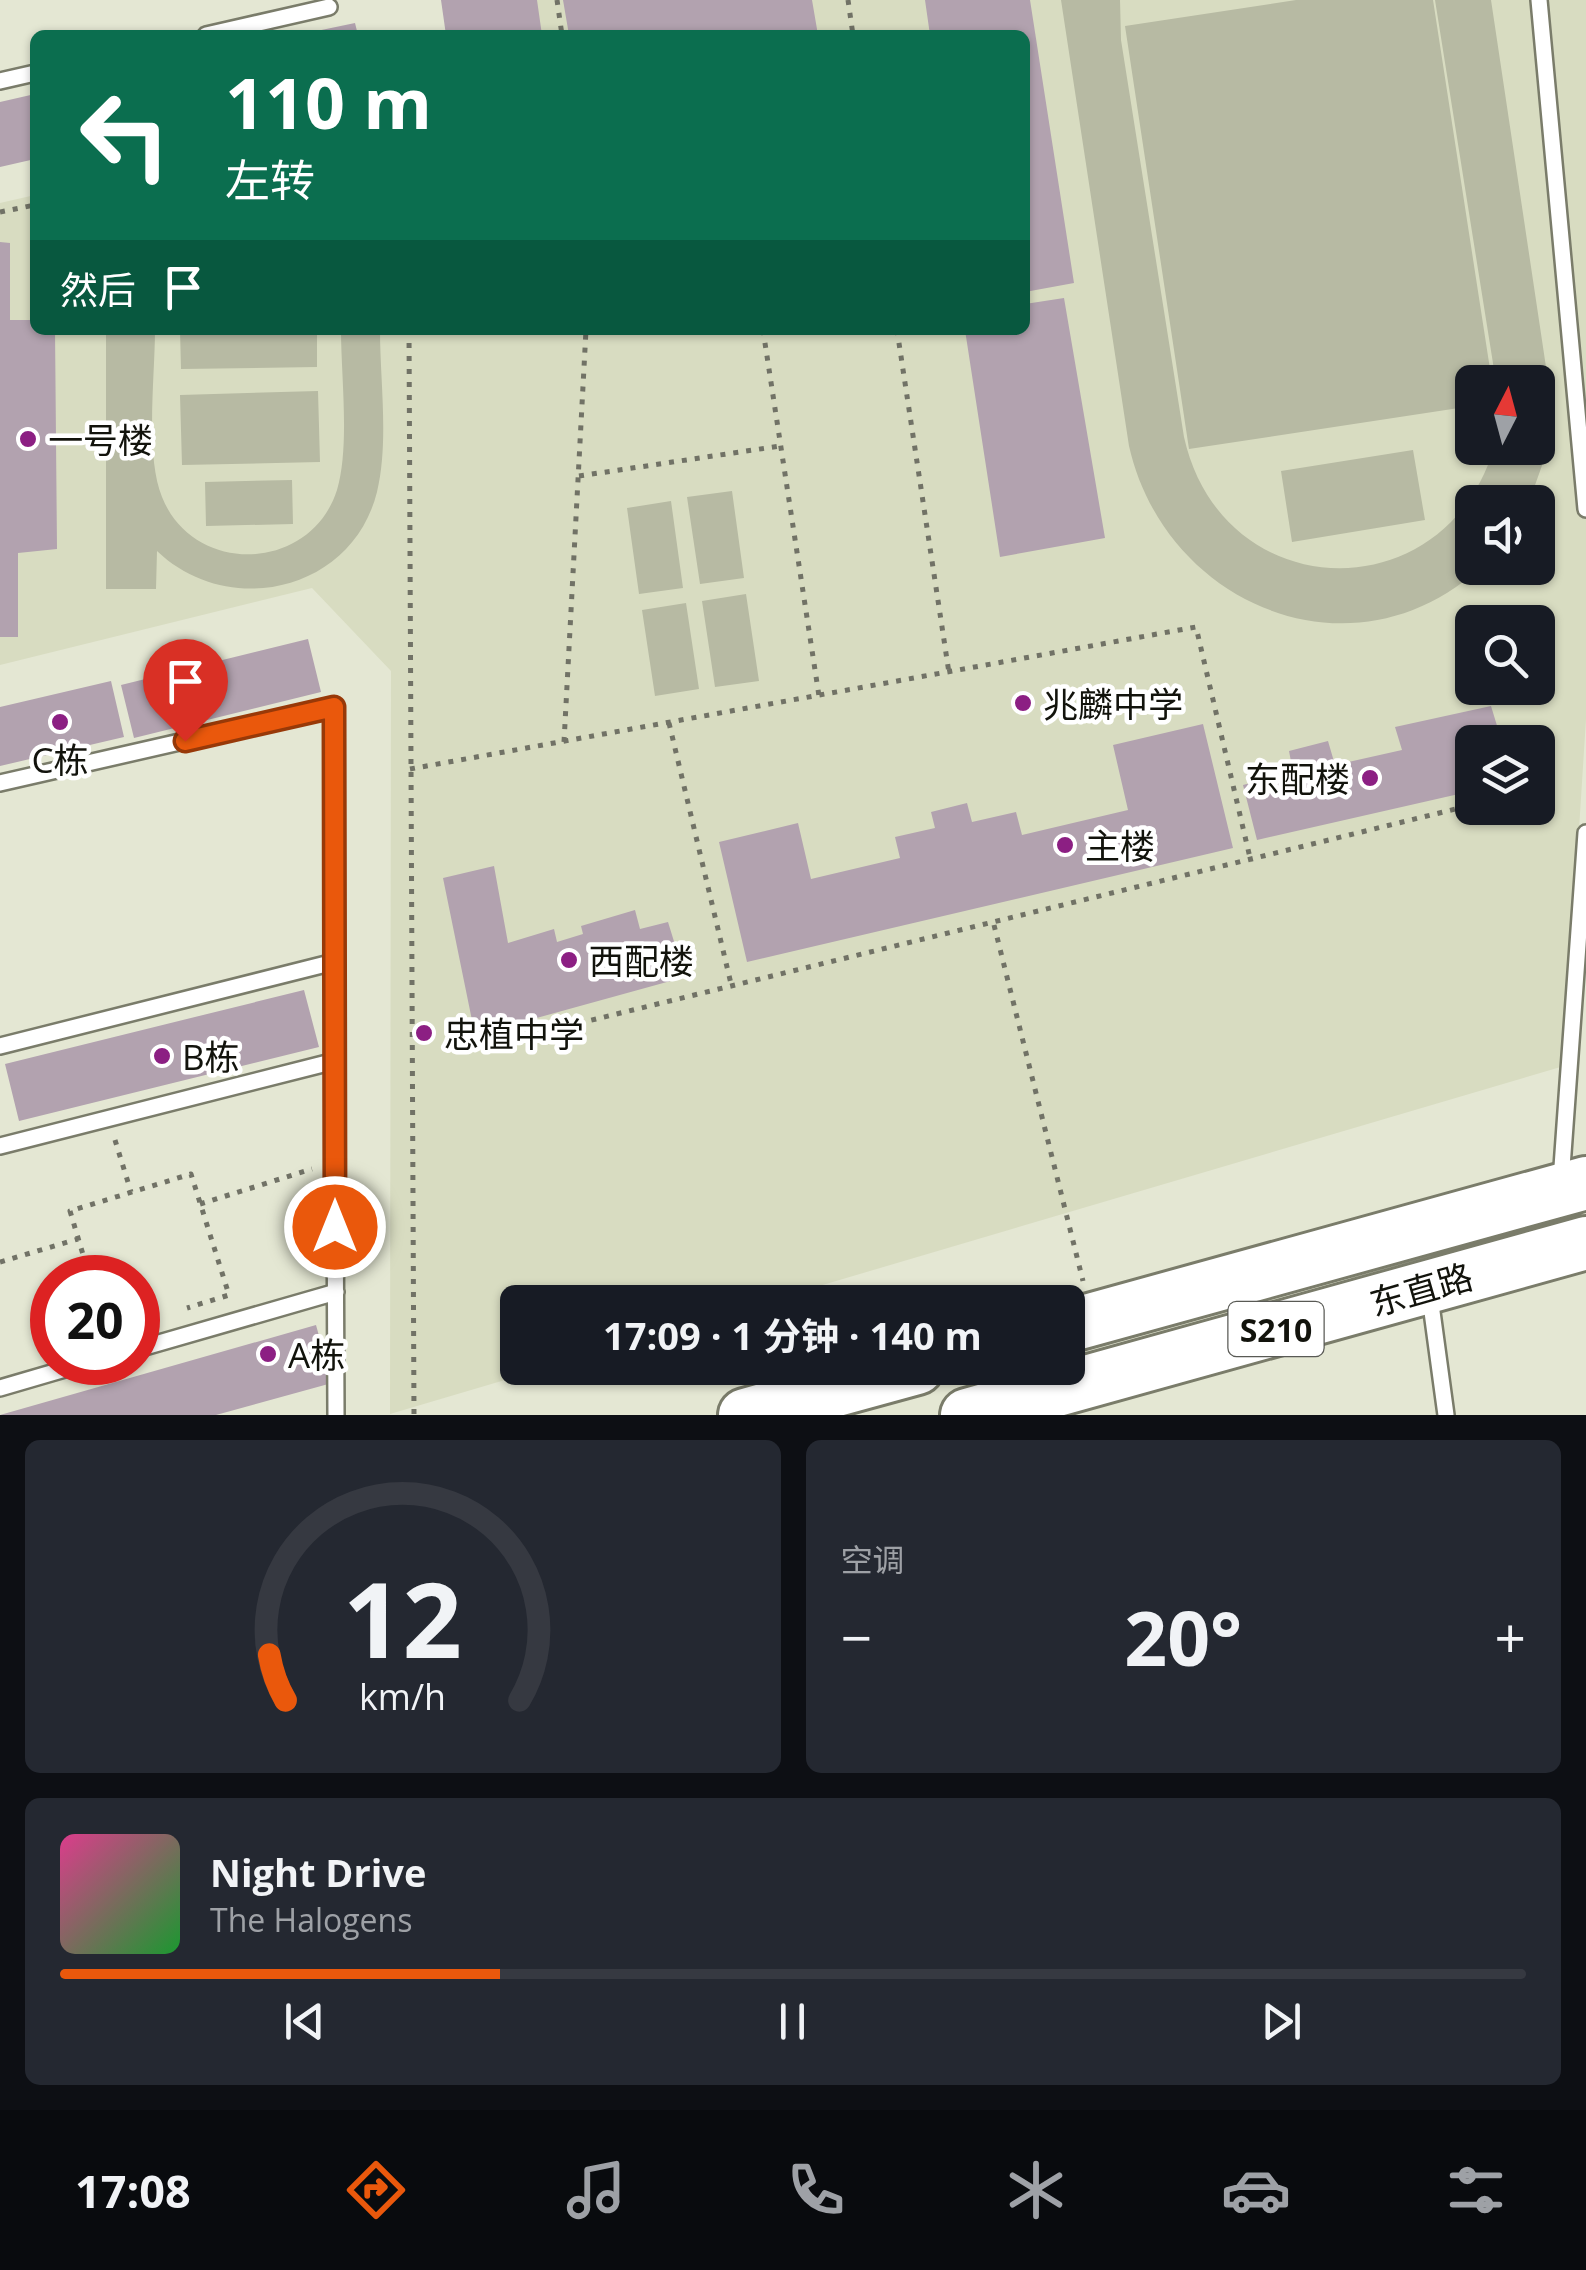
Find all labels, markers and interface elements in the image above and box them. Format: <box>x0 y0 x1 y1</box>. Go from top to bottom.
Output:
text: 110 m <box>225 54 432 150</box>
icon: left <box>60 70 190 200</box>
text: 左转 <box>225 149 315 210</box>
icon: arrive <box>156 260 211 315</box>
text: 然后 <box>60 263 136 315</box>
north arrow <box>1455 365 1555 465</box>
map controls <box>1455 365 1555 825</box>
place label: 一号楼 <box>48 416 153 463</box>
marker: 一号楼 <box>17 428 39 450</box>
button: sound <box>1455 485 1555 585</box>
button: search <box>1455 605 1555 705</box>
pin <box>143 639 228 742</box>
icon: arrive <box>158 654 213 709</box>
place label: 兆麟中学 <box>1043 680 1183 727</box>
marker: 兆麟中学 <box>1012 692 1034 714</box>
marker: C栋 <box>49 711 71 733</box>
button: layers <box>1455 725 1555 825</box>
place label: C栋 <box>31 736 89 783</box>
place label: 东配楼 <box>1245 755 1350 802</box>
marker: 东配楼 <box>1359 767 1381 789</box>
place label: 主楼 <box>1085 822 1155 869</box>
marker: 主楼 <box>1054 834 1076 856</box>
place label: 西配楼 <box>589 937 694 984</box>
marker: 西配楼 <box>558 949 580 971</box>
place label: 忠植中学 <box>444 1010 584 1057</box>
marker: 忠植中学 <box>413 1022 435 1044</box>
place label: B栋 <box>182 1033 240 1080</box>
marker: B栋 <box>151 1045 173 1067</box>
position arrow <box>283 1175 387 1279</box>
street label: 东直路 <box>1364 1252 1478 1326</box>
speed limit sign: 20 <box>30 1255 160 1385</box>
road number: S210 <box>1228 1302 1324 1356</box>
text: 17:09 · 1 分钟 · 140 m <box>603 1309 982 1361</box>
place label: A栋 <box>288 1331 345 1378</box>
marker: A栋 <box>257 1343 279 1365</box>
text: 空调 <box>841 1538 905 1581</box>
text: 12 <box>343 1547 462 1688</box>
text: 20° <box>1124 1586 1242 1688</box>
text: − <box>841 1599 872 1674</box>
text: + <box>1495 1599 1526 1674</box>
text: km/h <box>359 1672 446 1720</box>
text: Night Drive <box>210 1846 426 1898</box>
text: The Halogens <box>210 1898 412 1941</box>
icon: previous <box>277 1994 332 2049</box>
icon: pause <box>765 1994 820 2049</box>
icon: next <box>1254 1994 1309 2049</box>
icon: directions <box>341 2155 411 2225</box>
icon: music <box>561 2155 631 2225</box>
icon: phone <box>781 2155 851 2225</box>
icon: climate <box>1001 2155 1071 2225</box>
icon: car <box>1221 2155 1291 2225</box>
icon: filters <box>1441 2155 1511 2225</box>
text: 17:08 <box>75 2160 191 2221</box>

